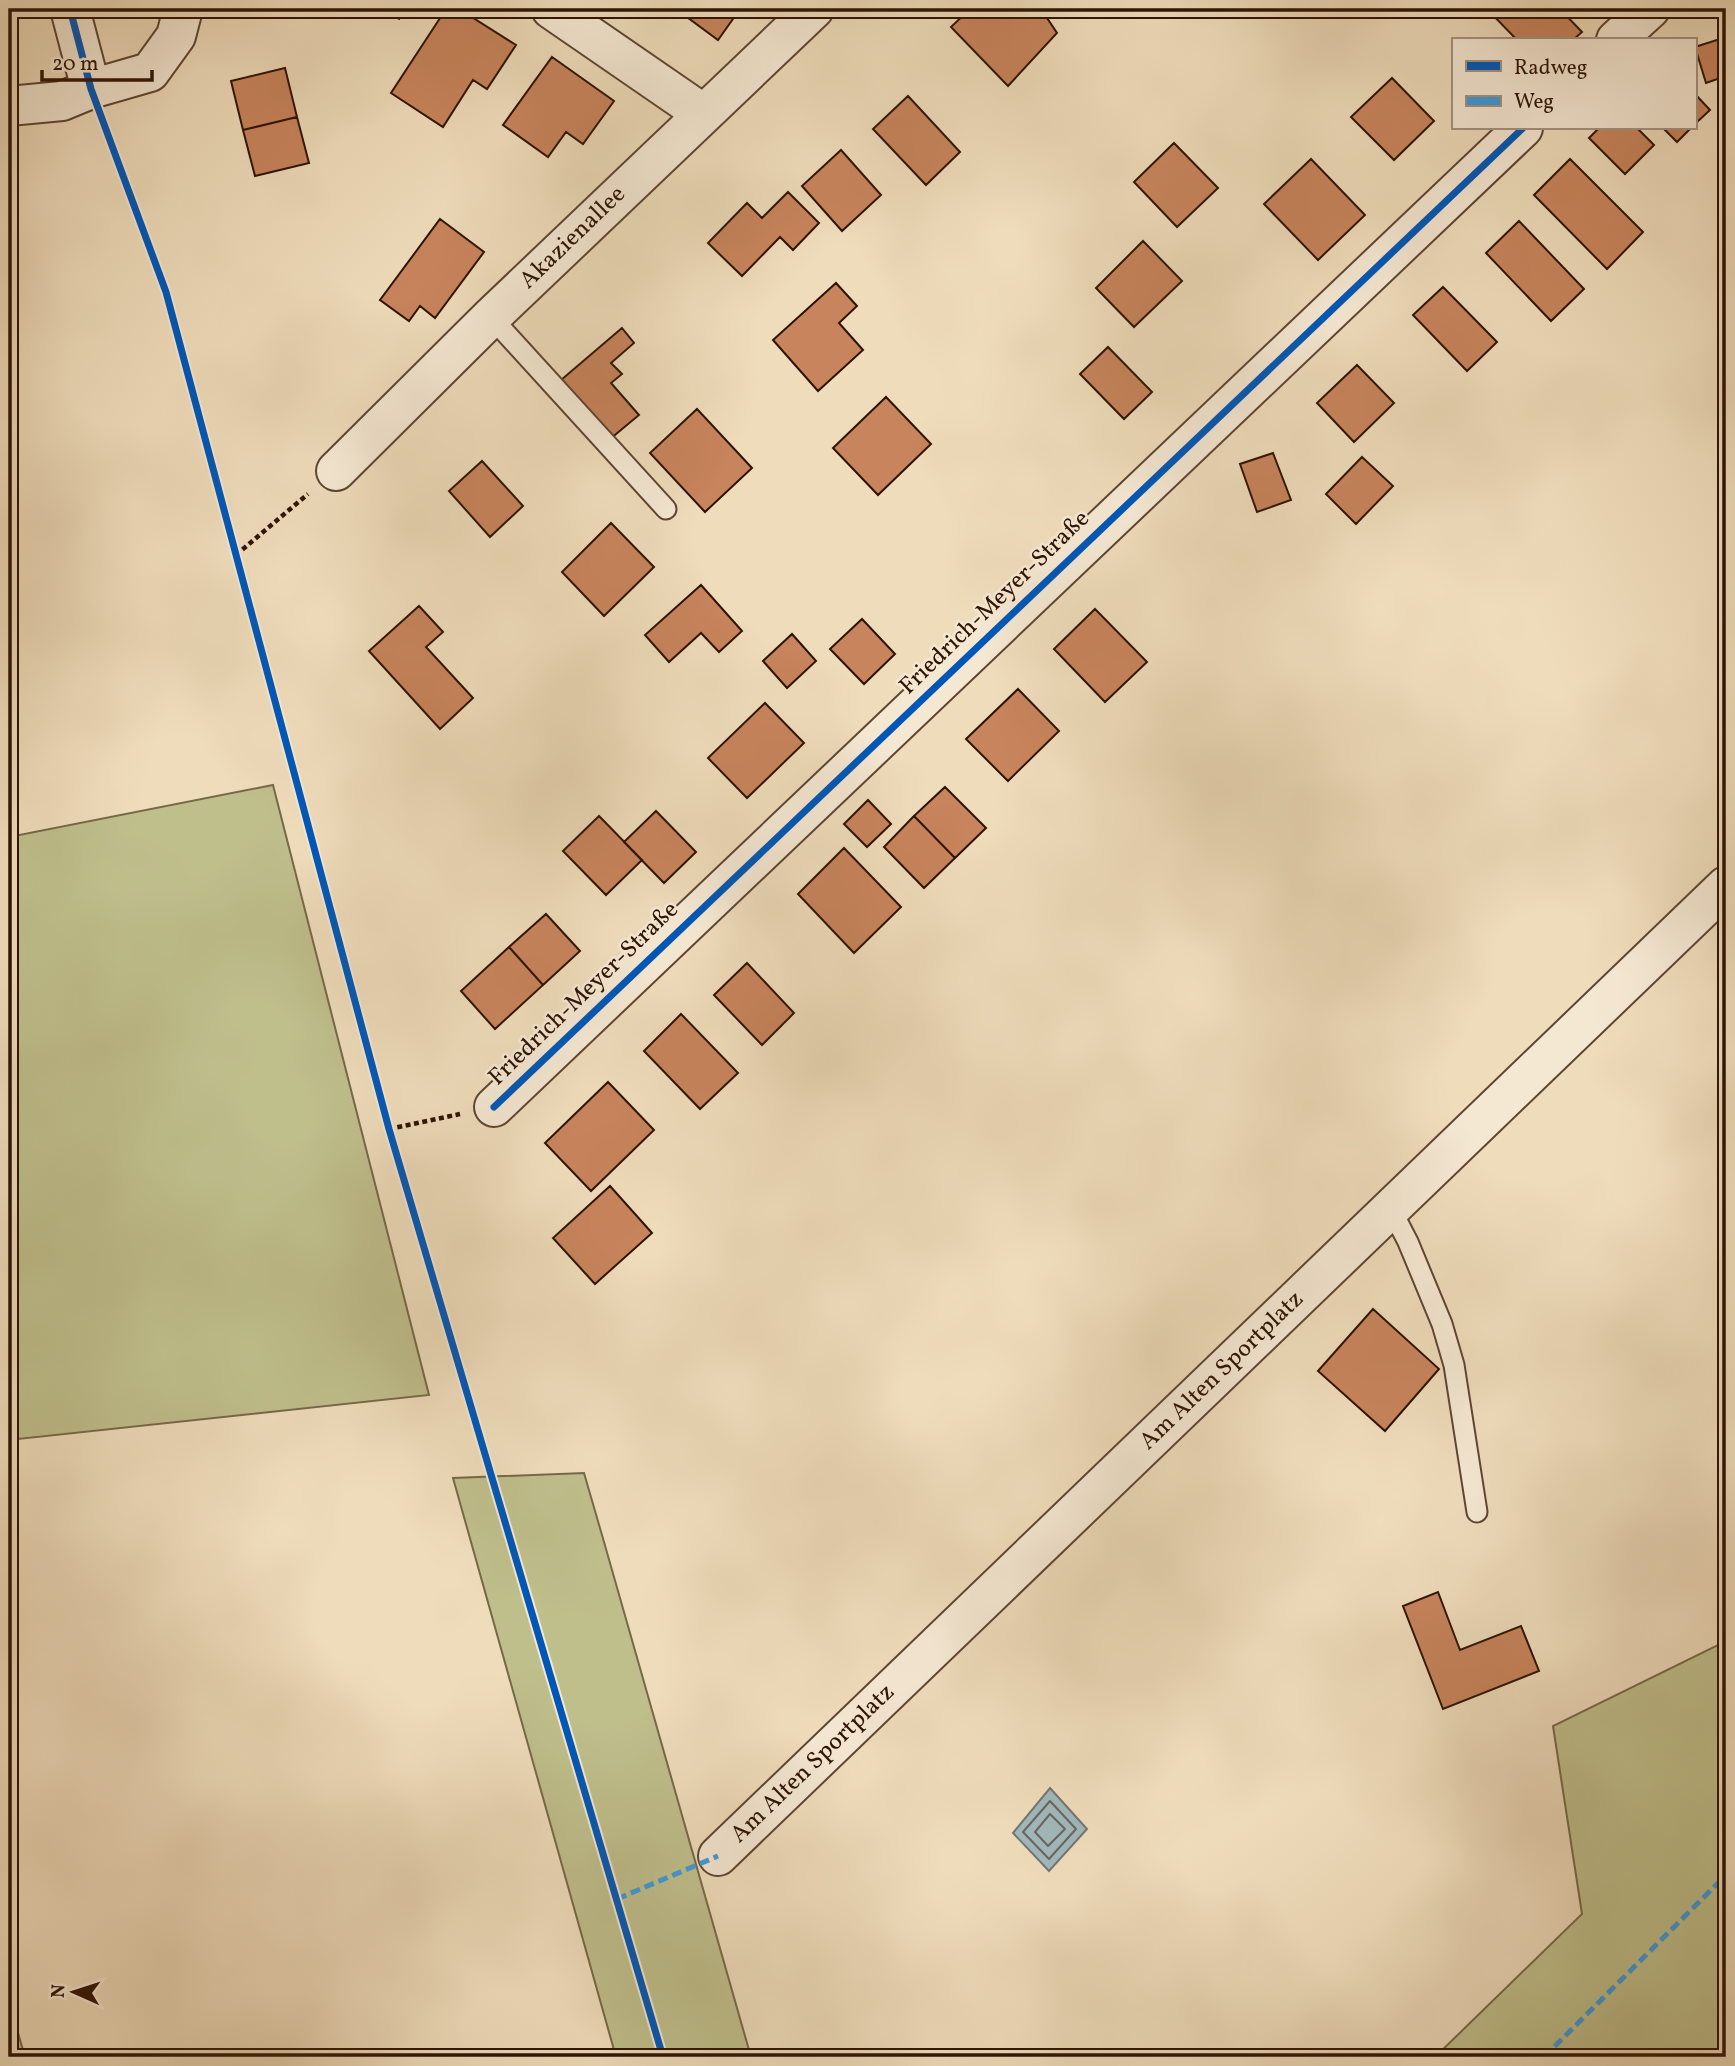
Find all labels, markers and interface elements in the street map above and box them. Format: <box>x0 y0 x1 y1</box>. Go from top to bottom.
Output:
scale bar <box>42 38 152 82</box>
legend <box>1452 38 1696 130</box>
text: 20 m <box>52 50 98 79</box>
text: Radweg <box>1514 54 1587 83</box>
text: Weg <box>1514 88 1554 117</box>
street label: Akazienallee <box>512 179 634 297</box>
street label: Friedrich-Meyer-Straße <box>892 503 1098 703</box>
street label: Friedrich-Meyer-Straße <box>481 894 687 1094</box>
street label: Am Alten Sportplatz <box>1132 1284 1312 1458</box>
street label: Am Alten Sportplatz <box>723 1677 903 1851</box>
north arrow <box>38 1958 108 2028</box>
text: N <box>46 1983 72 1999</box>

